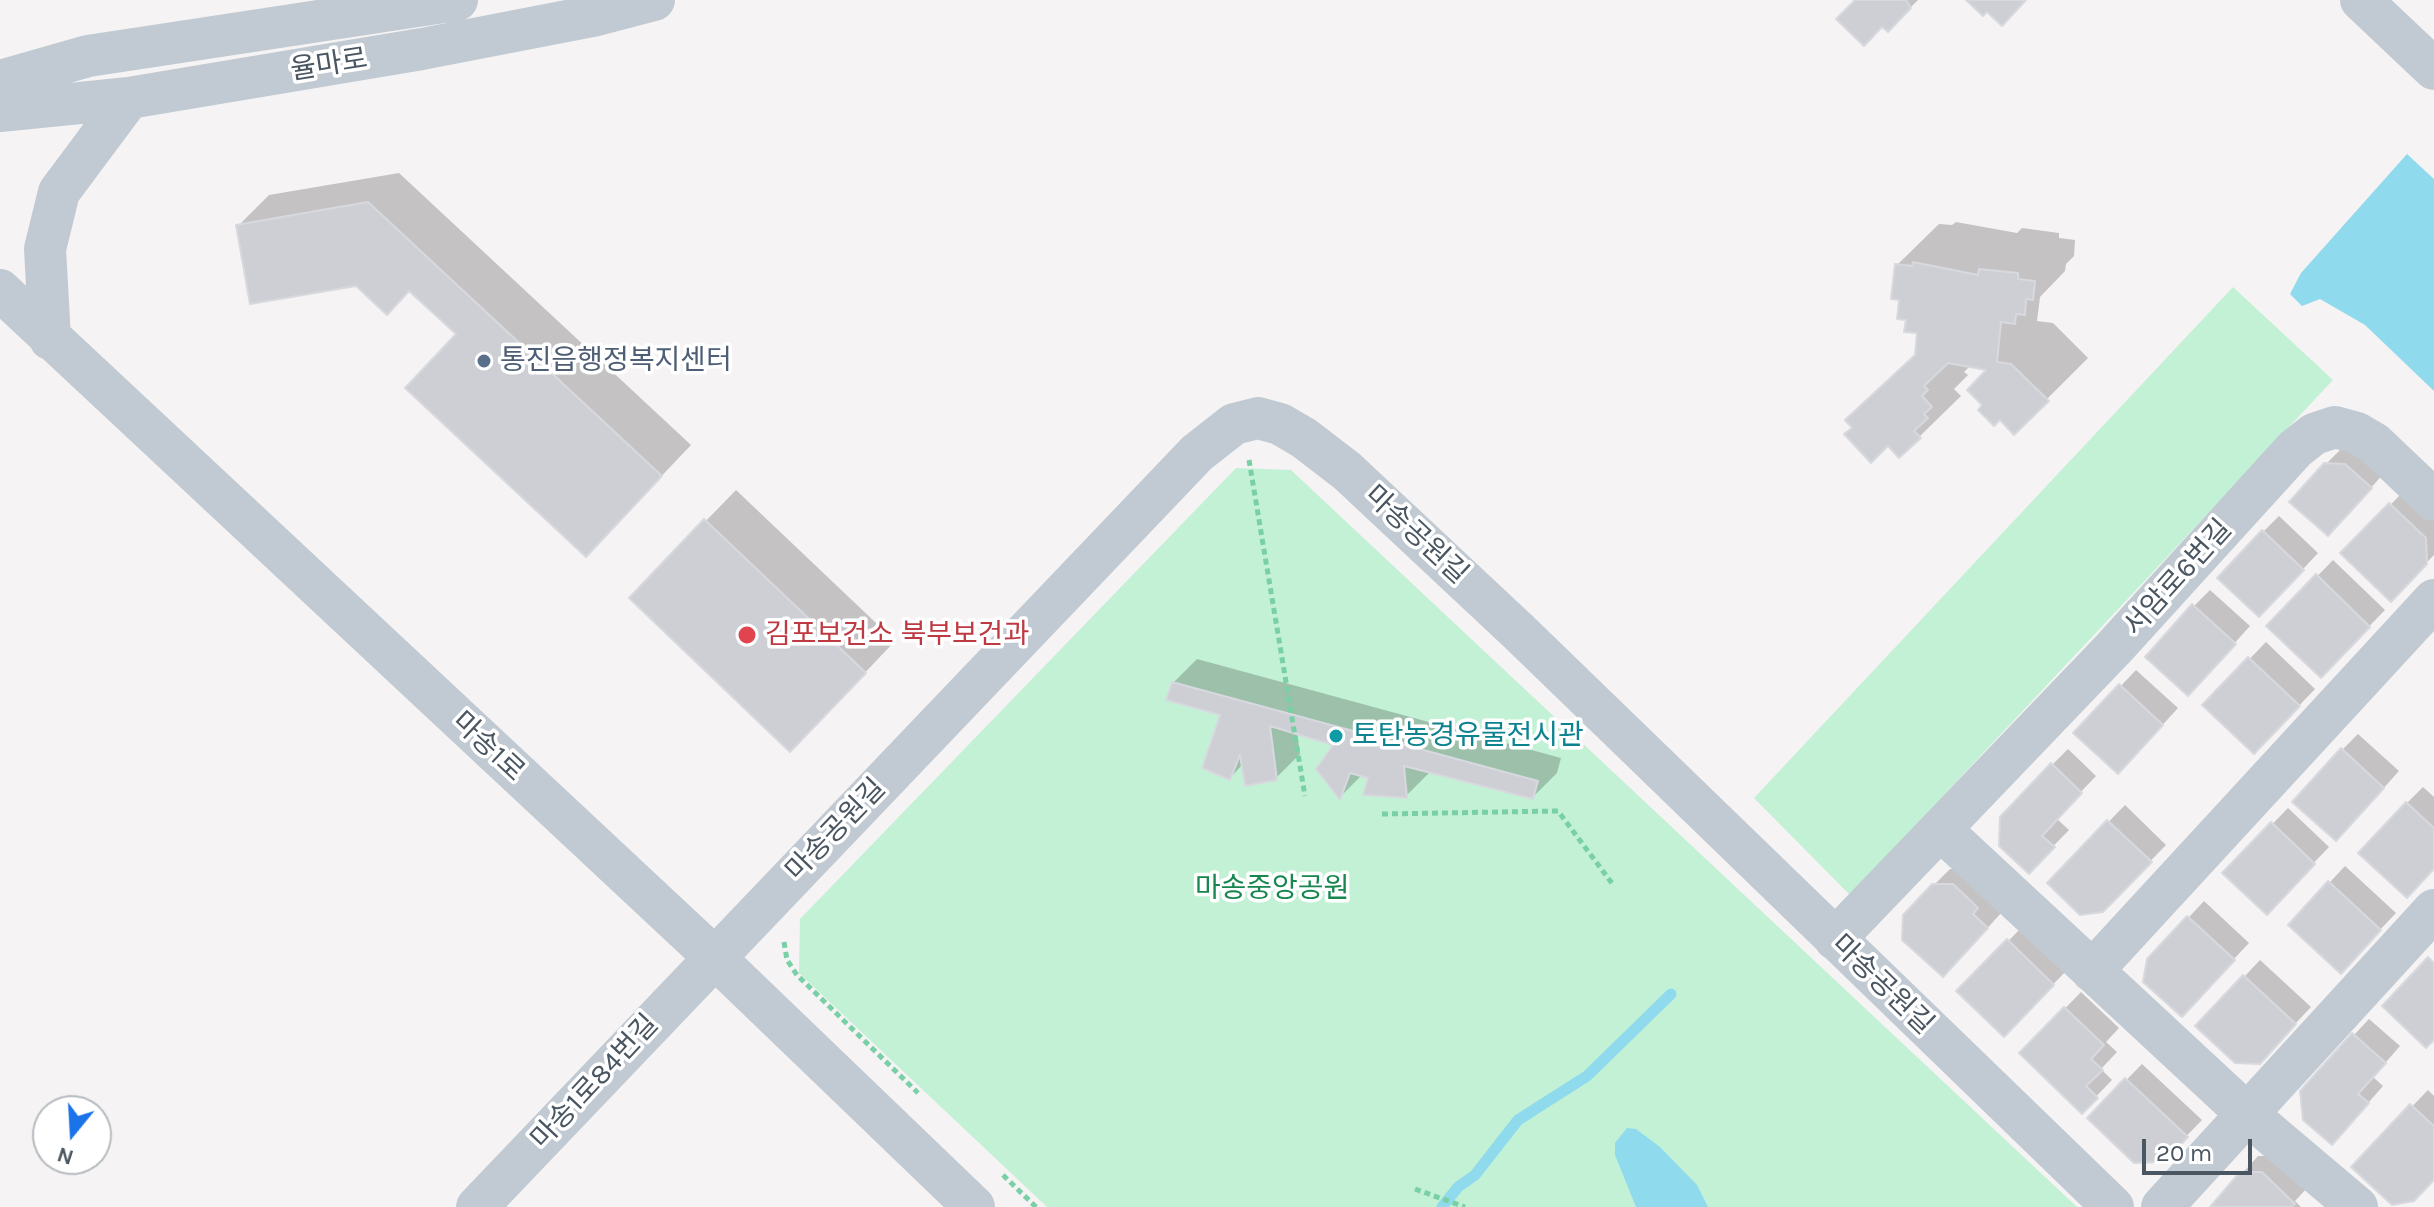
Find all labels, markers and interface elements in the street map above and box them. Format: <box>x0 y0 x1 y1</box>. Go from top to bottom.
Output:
street label: 율마로 <box>288 42 370 88</box>
place label: 통진읍행정복지센터 <box>500 344 732 378</box>
marker: 통진읍행정복지센터 <box>475 352 493 370</box>
street label: 마송공원길 <box>1357 479 1475 591</box>
street label: 서암로6번길 <box>2117 513 2239 643</box>
place label: 김포보건소 북부보건과 <box>765 618 1029 652</box>
marker: 김포보건소 북부보건과 <box>736 624 758 646</box>
street label: 마송1로 <box>445 705 531 789</box>
place label: 토탄농경유물전시관 <box>1352 719 1584 753</box>
marker: 토탄농경유물전시관 <box>1327 727 1345 745</box>
street label: 마송공원길 <box>779 772 893 888</box>
park label: 마송중앙공원 <box>1195 872 1349 906</box>
street label: 마송공원길 <box>1824 928 1940 1042</box>
street label: 마송1로84번길 <box>524 1008 666 1156</box>
north arrow <box>32 1095 112 1175</box>
scale bar <box>2146 1123 2256 1173</box>
text: 20 m <box>2156 1139 2212 1167</box>
text: N <box>54 1141 77 1171</box>

